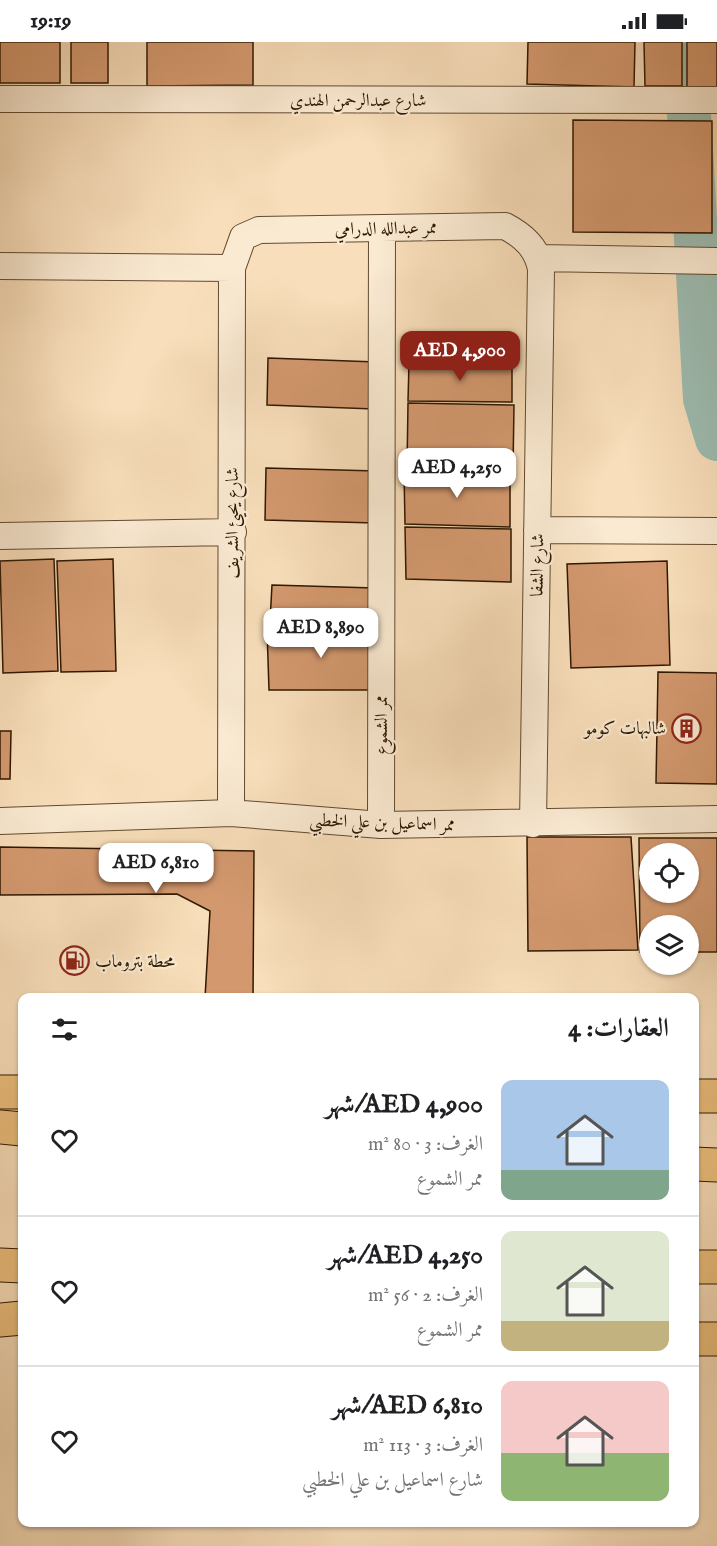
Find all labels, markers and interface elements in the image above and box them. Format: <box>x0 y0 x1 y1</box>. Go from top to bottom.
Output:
text: 19:19 <box>30 7 71 35</box>
street label: شارع عبدالرحمن الهندي <box>290 90 426 115</box>
street label: ممر عبدالله الدرامي <box>335 217 438 244</box>
pin: AED 4,900 <box>391 331 529 382</box>
text: AED 4,900 <box>414 338 506 363</box>
pin: AED 4,250 <box>388 448 526 499</box>
text: AED 4,250 <box>412 455 502 480</box>
street label: شارع يحيئ الشريف <box>222 467 247 579</box>
street label: شارع الشفا <box>526 533 553 597</box>
pin: AED 8,890 <box>252 608 390 659</box>
text: AED 8,890 <box>277 615 365 640</box>
street label: ممر الشموع <box>371 695 396 755</box>
building icon: شالبهات كومو <box>671 712 703 744</box>
place label: شالبهات كومو <box>582 718 666 741</box>
street label: ممر اسماعيل بن علي الخطبي <box>308 809 455 842</box>
pin: AED 6,810 <box>87 843 225 894</box>
map controls <box>639 843 699 975</box>
button: locate <box>639 843 699 903</box>
text: AED 6,810 <box>113 850 199 875</box>
button: layers <box>639 915 699 975</box>
fuel station icon: محطة بتروماب <box>58 945 90 977</box>
place label: محطة بتروماب <box>95 951 175 974</box>
text: العقارات: 4 <box>568 1012 669 1045</box>
icon: filters <box>48 1013 81 1046</box>
text: AED 4,900/شهر <box>325 1088 483 1121</box>
icon: home <box>549 1104 621 1176</box>
icon: heart <box>48 1124 81 1157</box>
text: الغرف: 3 · 80 m² <box>368 1132 483 1157</box>
text: ممر الشموع <box>417 1167 483 1192</box>
text: AED 4,250/شهر <box>328 1239 483 1272</box>
icon: home <box>549 1255 621 1327</box>
icon: heart <box>48 1275 81 1308</box>
text: الغرف: 2 · 56 m² <box>368 1283 483 1308</box>
text: ممر الشموع <box>417 1318 483 1343</box>
text: AED 6,810/شهر <box>332 1389 483 1422</box>
icon: home <box>549 1405 621 1477</box>
icon: heart <box>48 1425 81 1458</box>
text: الغرف: 3 · 113 m² <box>363 1433 483 1458</box>
text: شارع اسماعيل بن علي الخطبي <box>302 1468 483 1493</box>

